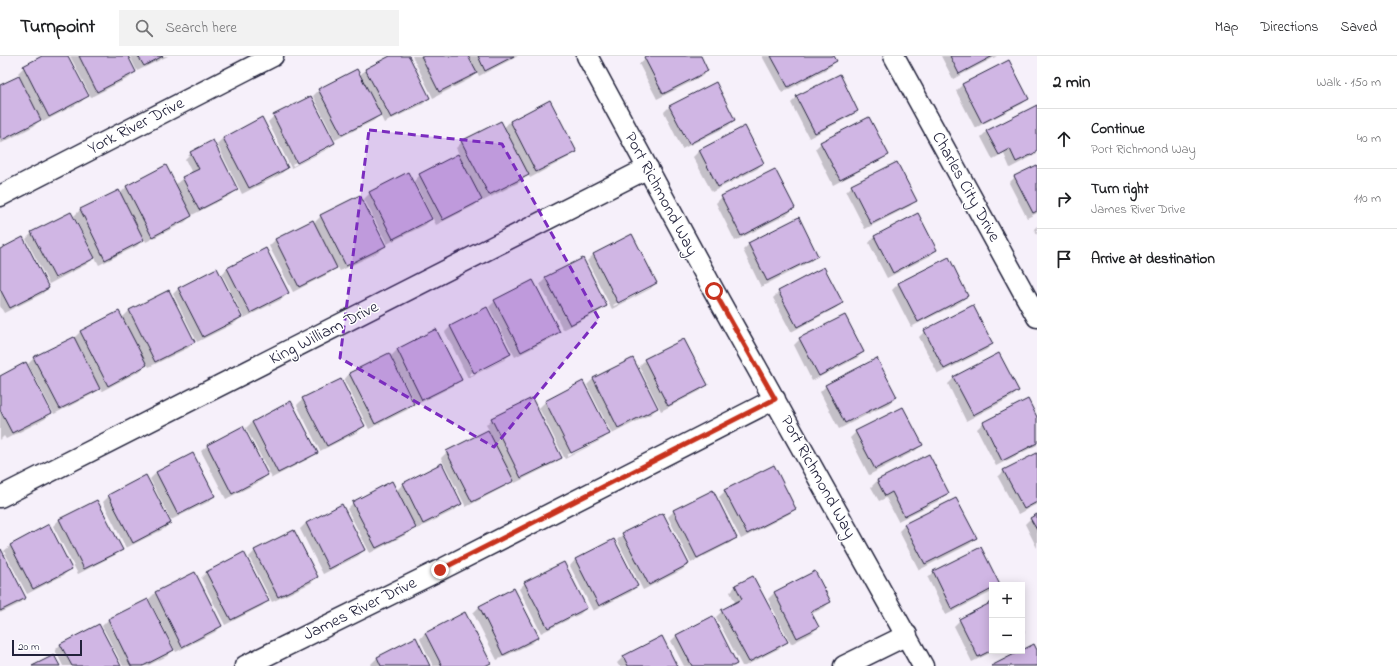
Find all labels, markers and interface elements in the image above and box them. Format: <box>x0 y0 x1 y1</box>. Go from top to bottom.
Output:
search box <box>119 10 399 46</box>
text: Turnpoint <box>20 14 95 41</box>
icon: search <box>133 17 155 39</box>
text: Search here <box>165 17 237 39</box>
text: Map <box>1215 17 1238 38</box>
text: Directions <box>1260 17 1318 38</box>
text: Saved <box>1340 17 1377 38</box>
text: 2 min <box>1053 70 1090 95</box>
text: Walk · 150 m <box>1316 73 1381 92</box>
street label: York River Drive <box>83 91 189 161</box>
text: Continue <box>1091 118 1145 140</box>
street label: Charles City Drive <box>924 127 1007 247</box>
street label: Port Richmond Way <box>617 128 704 261</box>
icon: ahead <box>1053 128 1075 150</box>
text: 40 m <box>1357 129 1381 148</box>
text: Port Richmond Way <box>1091 140 1196 159</box>
text: Turn right <box>1091 178 1149 200</box>
icon: right <box>1053 188 1075 210</box>
text: 110 m <box>1354 189 1381 208</box>
text: James River Drive <box>1091 200 1185 219</box>
icon: arrive <box>1053 248 1075 270</box>
text: Arrive at destination <box>1091 248 1215 270</box>
route start <box>705 282 723 300</box>
street label: King William Drive <box>265 295 384 373</box>
street label: Port Richmond Way <box>773 411 862 543</box>
route end <box>431 561 449 579</box>
street label: James River Drive <box>299 571 421 647</box>
map controls <box>989 582 1025 654</box>
button: + <box>989 582 1025 618</box>
button: − <box>989 618 1025 654</box>
scale bar <box>12 638 82 657</box>
text: 20 m <box>18 639 40 655</box>

